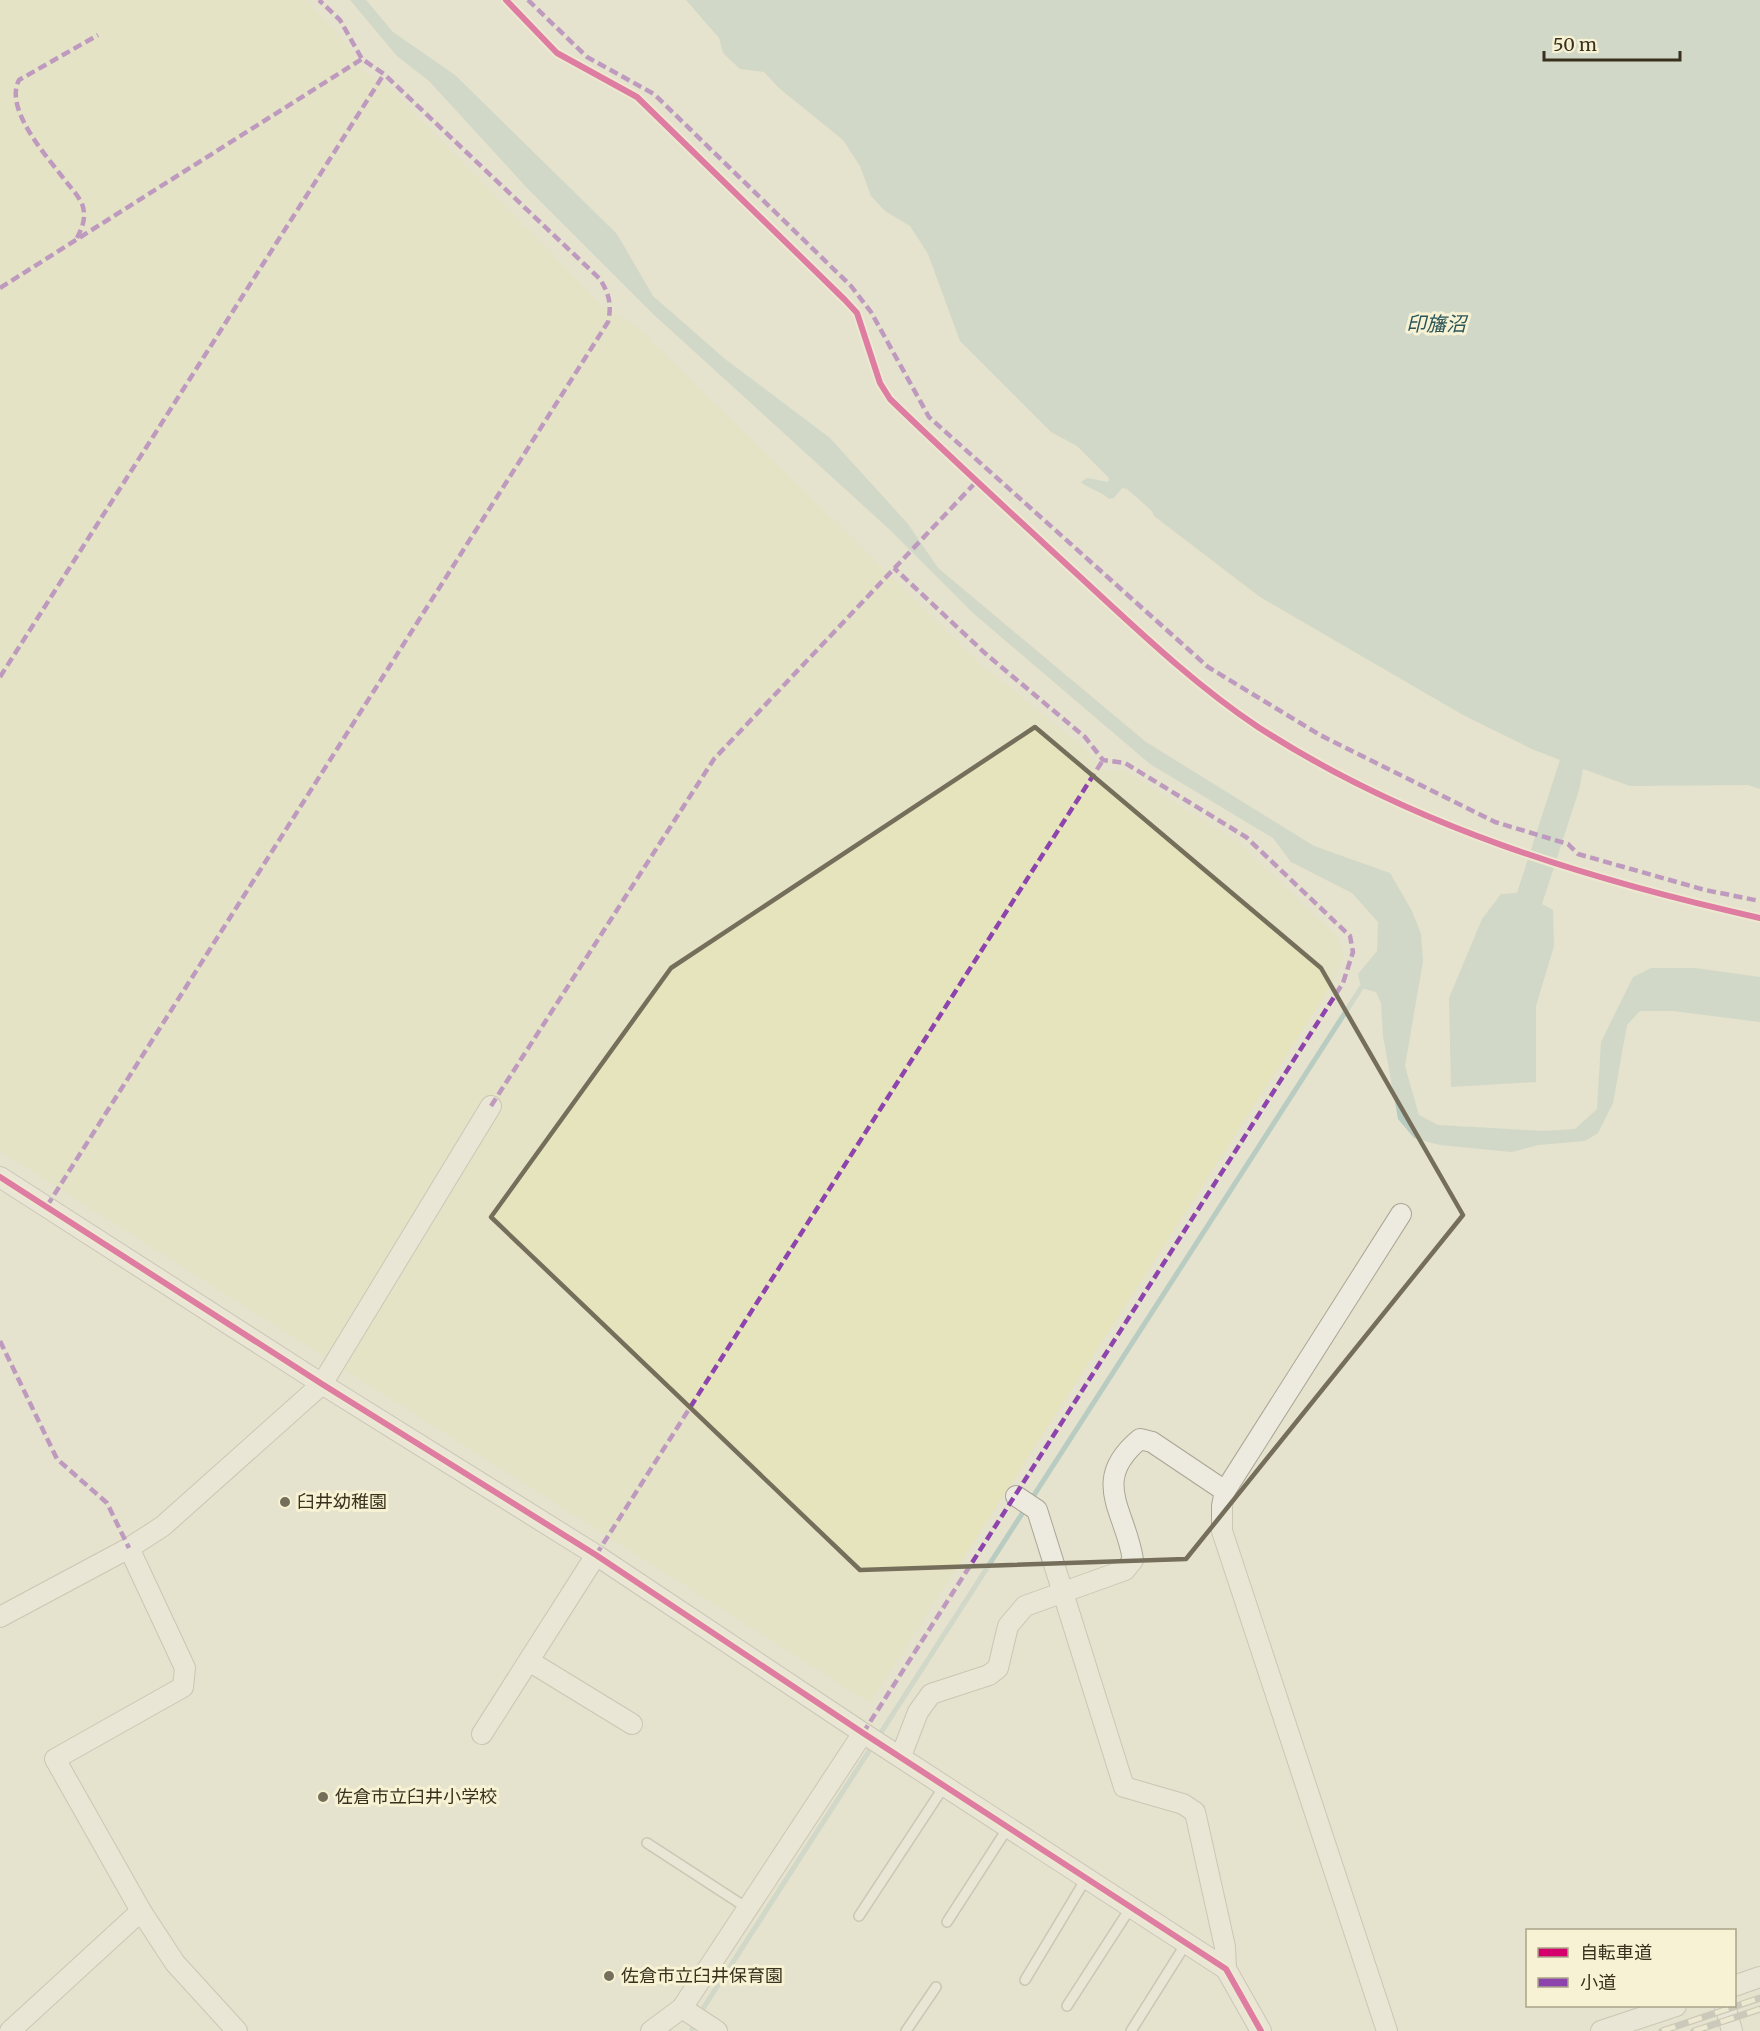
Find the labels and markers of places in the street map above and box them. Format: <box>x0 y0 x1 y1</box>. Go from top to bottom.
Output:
place label: 臼井幼稚園 <box>297 1490 387 1513</box>
marker: 臼井幼稚園 <box>278 1495 292 1509</box>
place label: 佐倉市立臼井小学校 <box>335 1785 497 1808</box>
marker: 佐倉市立臼井小学校 <box>316 1790 330 1804</box>
place label: 佐倉市立臼井保育園 <box>621 1964 783 1987</box>
marker: 佐倉市立臼井保育園 <box>602 1969 616 1983</box>

